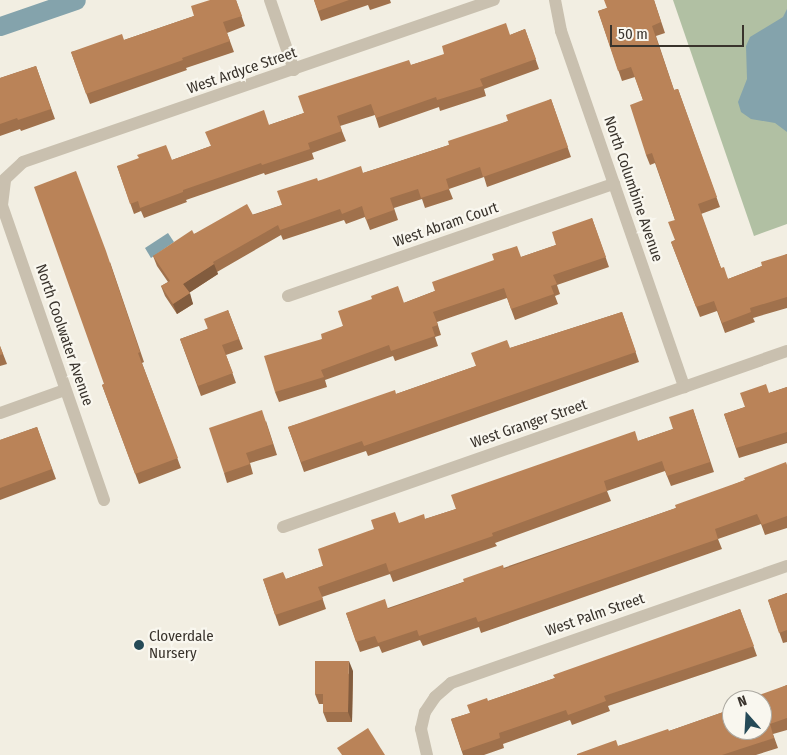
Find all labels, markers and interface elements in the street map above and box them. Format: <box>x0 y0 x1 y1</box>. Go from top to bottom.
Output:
scale bar <box>612 15 746 47</box>
text: 50 m <box>618 25 648 43</box>
street label: West Ardyce Street <box>185 44 299 98</box>
street label: North Columbine Avenue <box>600 114 666 264</box>
street label: West Abram Court <box>391 199 501 251</box>
street label: North Coolwater Avenue <box>31 262 97 408</box>
street label: West Granger Street <box>468 396 590 452</box>
street label: West Palm Street <box>543 590 647 640</box>
place label: Cloverdale Nursery <box>149 627 214 662</box>
marker: Cloverdale Nursery <box>133 639 145 651</box>
north arrow <box>722 690 772 740</box>
text: N <box>736 692 749 711</box>

